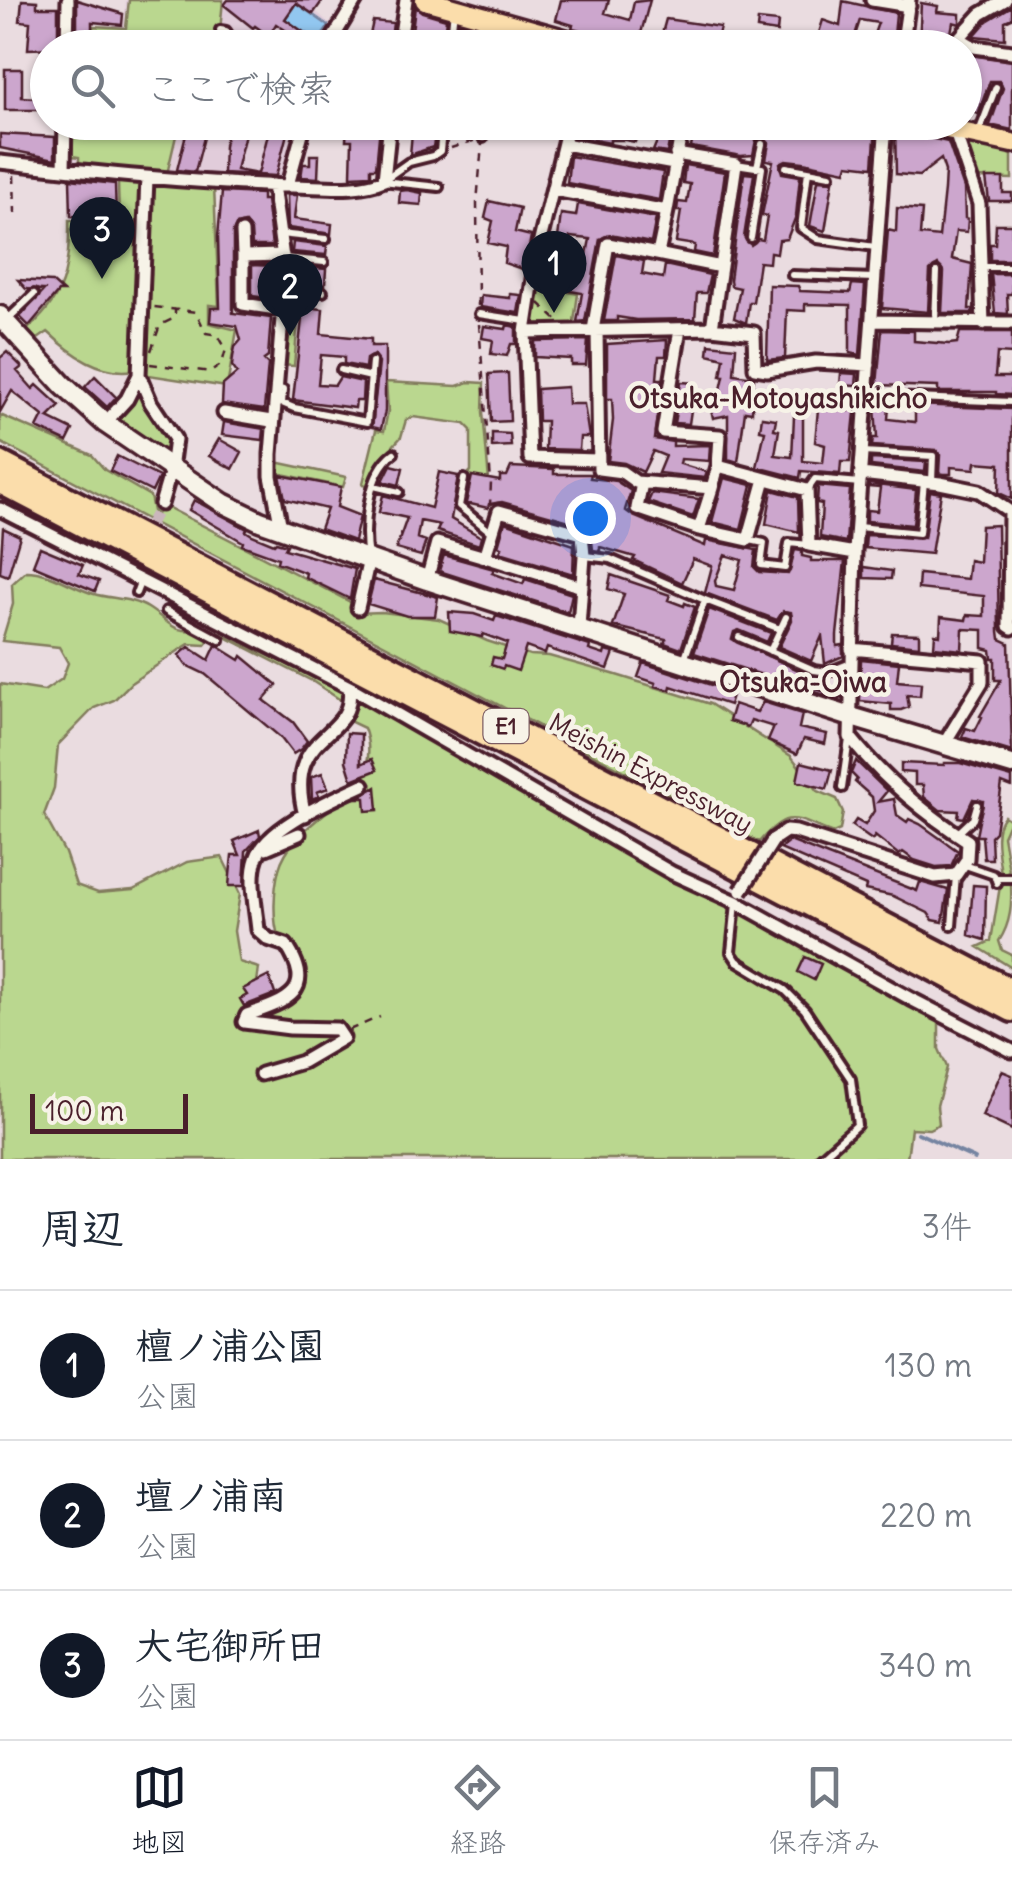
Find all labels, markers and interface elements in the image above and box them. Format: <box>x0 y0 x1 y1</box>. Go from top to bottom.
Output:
search box <box>30 30 982 140</box>
icon: search <box>65 58 120 113</box>
text: ここで検索 <box>145 65 335 112</box>
pin: 3 <box>70 196 134 279</box>
pin: 1 <box>522 230 586 313</box>
pin: 2 <box>258 254 322 336</box>
district label: Otsuka-Motoyashikicho <box>629 380 927 416</box>
your location <box>565 493 616 544</box>
district label: Otsuka-Oiwa <box>719 664 887 700</box>
street label: Meishin Expressway <box>544 706 758 840</box>
road number: E1 <box>484 709 528 743</box>
scale bar <box>30 1089 188 1134</box>
text: 100 m <box>45 1093 124 1129</box>
text: 周辺 <box>40 1202 124 1254</box>
text: 3件 <box>922 1206 972 1247</box>
text: 檀ノ浦公園 <box>135 1322 325 1369</box>
text: 1 <box>66 1345 79 1386</box>
text: 130 m <box>884 1345 972 1386</box>
text: 公園 <box>135 1375 199 1416</box>
text: 壇ノ浦南 <box>135 1472 287 1519</box>
text: 2 <box>64 1495 81 1536</box>
text: 220 m <box>880 1495 972 1536</box>
text: 公園 <box>135 1525 199 1566</box>
text: 大宅御所田 <box>135 1622 325 1669</box>
text: 3 <box>63 1645 82 1686</box>
text: 340 m <box>879 1645 972 1686</box>
text: 公園 <box>135 1675 199 1716</box>
tab: 地図 <box>131 1760 187 1860</box>
tab: 経路 <box>450 1760 506 1860</box>
tab: 保存済み <box>769 1760 881 1860</box>

